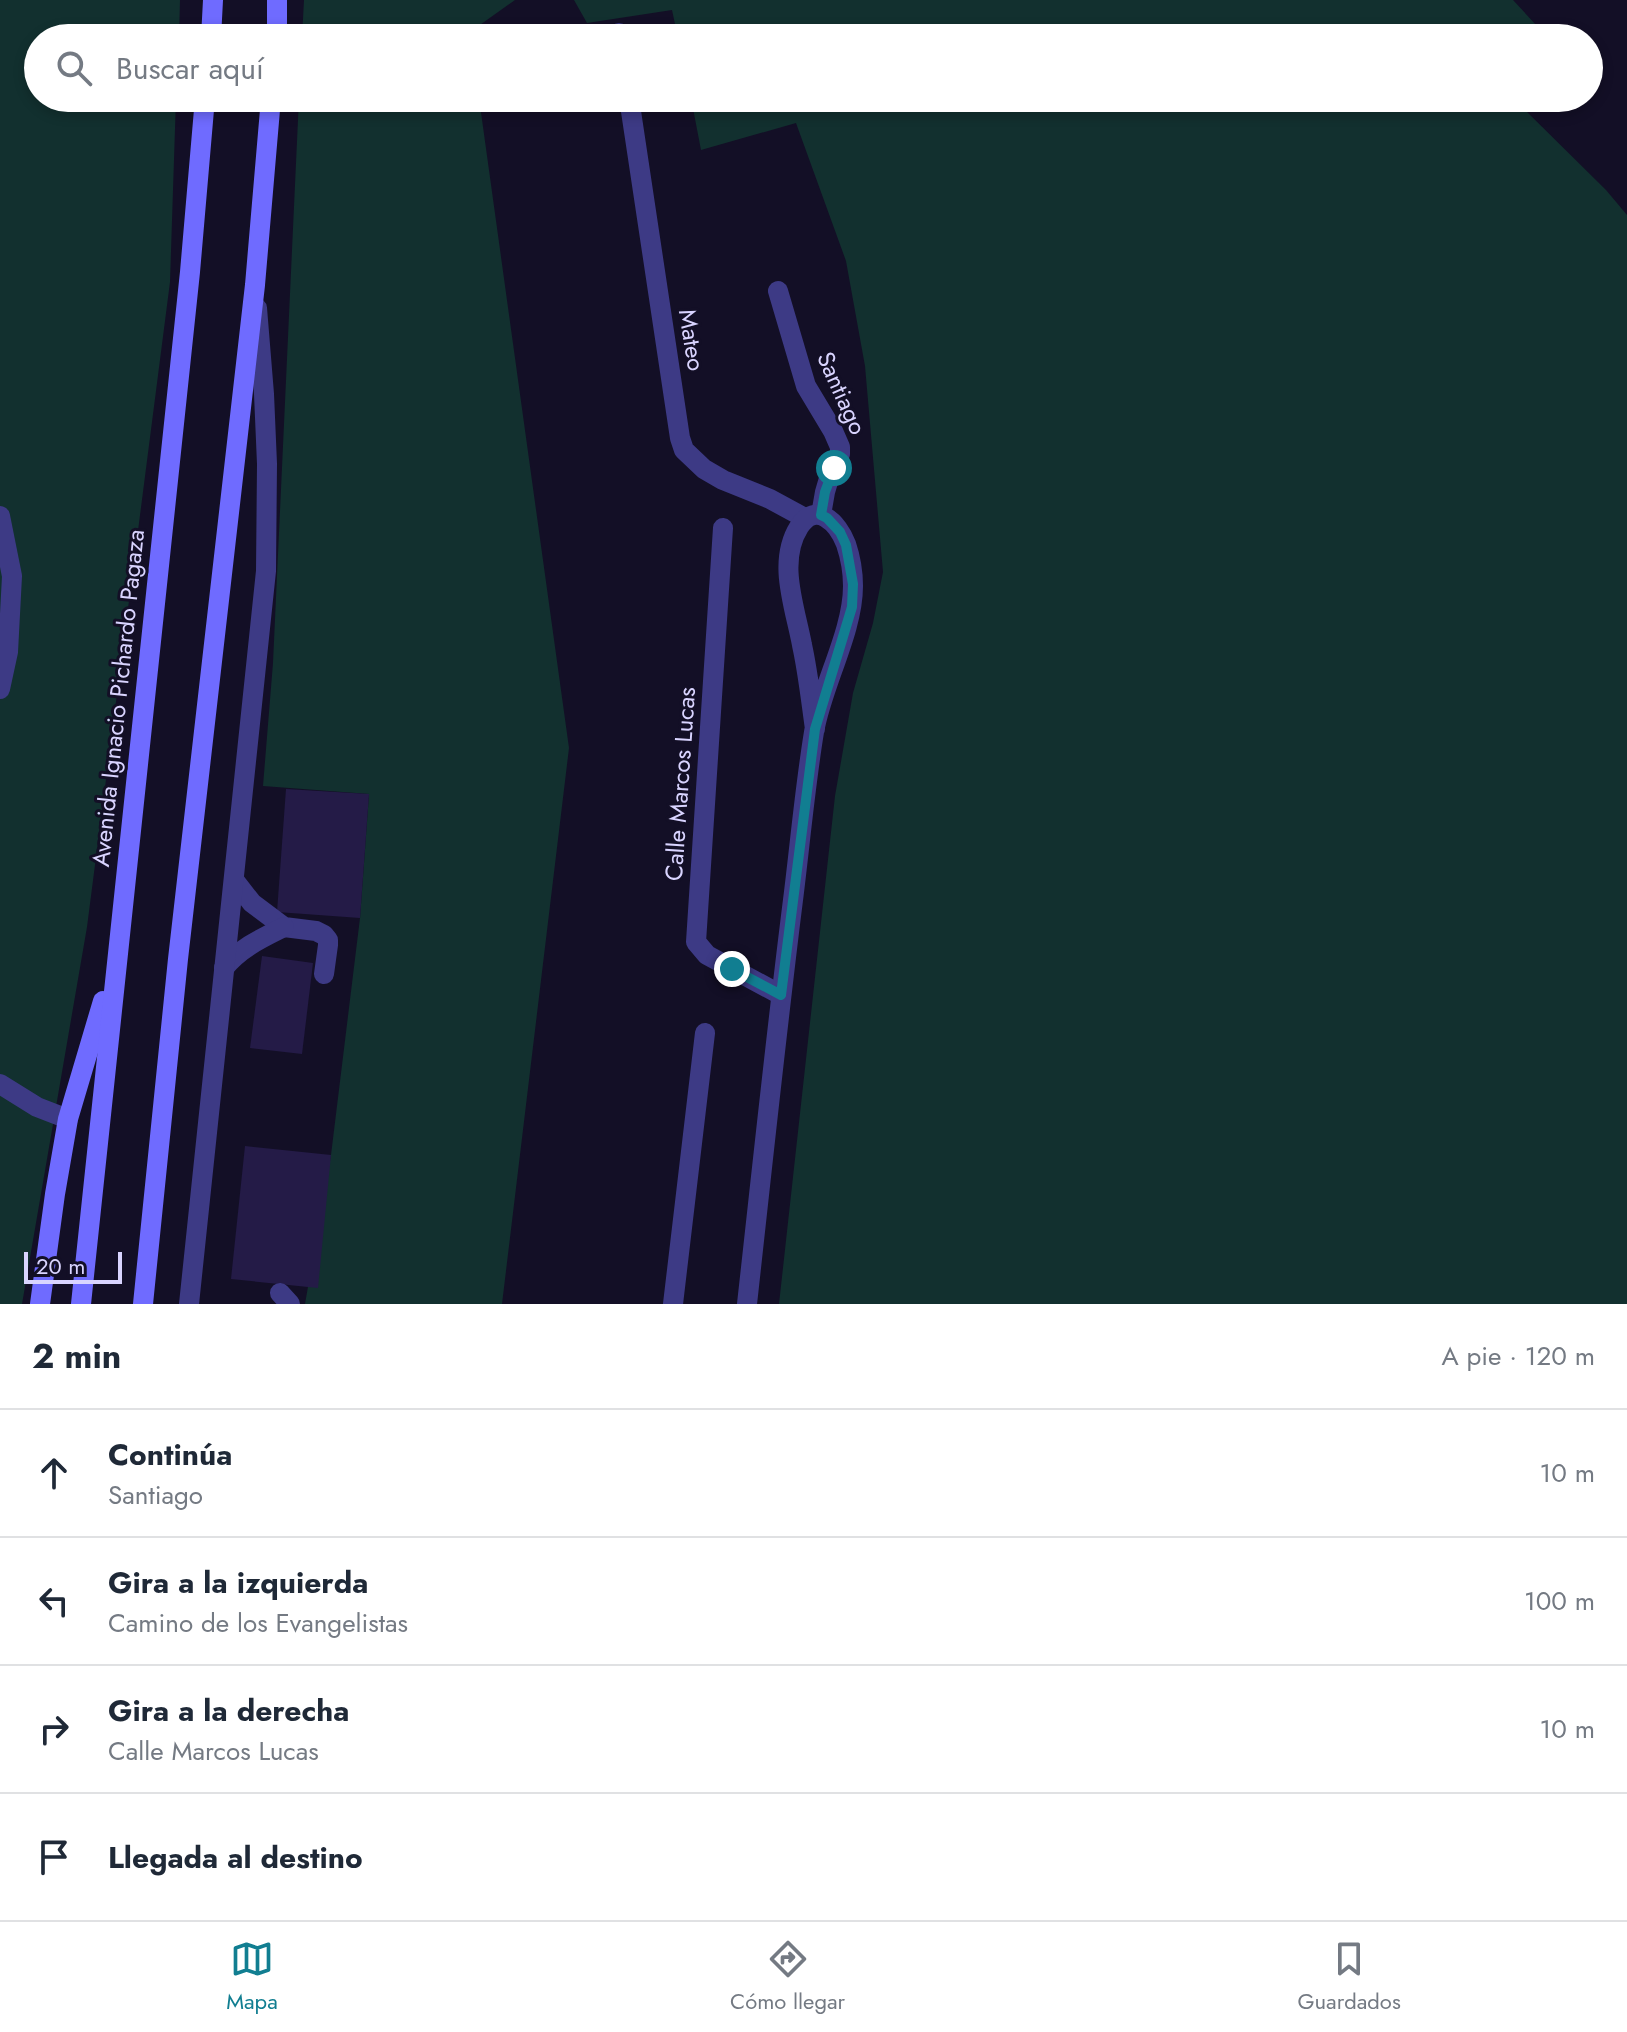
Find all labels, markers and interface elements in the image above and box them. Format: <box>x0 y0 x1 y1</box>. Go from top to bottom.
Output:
search box <box>24 24 1603 112</box>
icon: search <box>52 46 96 90</box>
text: Buscar aquí <box>116 47 264 90</box>
street label: Mateo <box>670 307 714 373</box>
street label: Santiago <box>808 346 876 440</box>
route start <box>816 450 852 486</box>
street label: Avenida Ignacio Pichardo Pagaza <box>83 527 153 869</box>
street label: Calle Marcos Lucas <box>656 686 704 882</box>
route end <box>714 951 750 987</box>
scale bar <box>24 1248 122 1284</box>
text: 20 m <box>36 1250 85 1282</box>
text: 2 min <box>32 1332 121 1381</box>
text: A pie · 120 m <box>1441 1337 1595 1375</box>
text: Continúa <box>108 1433 232 1476</box>
icon: ahead <box>32 1451 76 1495</box>
text: 10 m <box>1540 1454 1595 1492</box>
text: Santiago <box>108 1476 203 1514</box>
text: Gira a la izquierda <box>108 1561 368 1604</box>
icon: left <box>32 1579 76 1623</box>
text: 100 m <box>1524 1582 1595 1620</box>
text: Camino de los Evangelistas <box>108 1604 408 1642</box>
text: Gira a la derecha <box>108 1689 349 1732</box>
icon: right <box>32 1707 76 1751</box>
text: 10 m <box>1540 1710 1595 1748</box>
text: Calle Marcos Lucas <box>108 1732 319 1770</box>
icon: arrive <box>32 1835 76 1879</box>
text: Llegada al destino <box>108 1836 363 1879</box>
tab: Mapa <box>226 1937 278 2017</box>
tab: Cómo llegar <box>730 1937 845 2017</box>
tab: Guardados <box>1297 1937 1401 2017</box>

